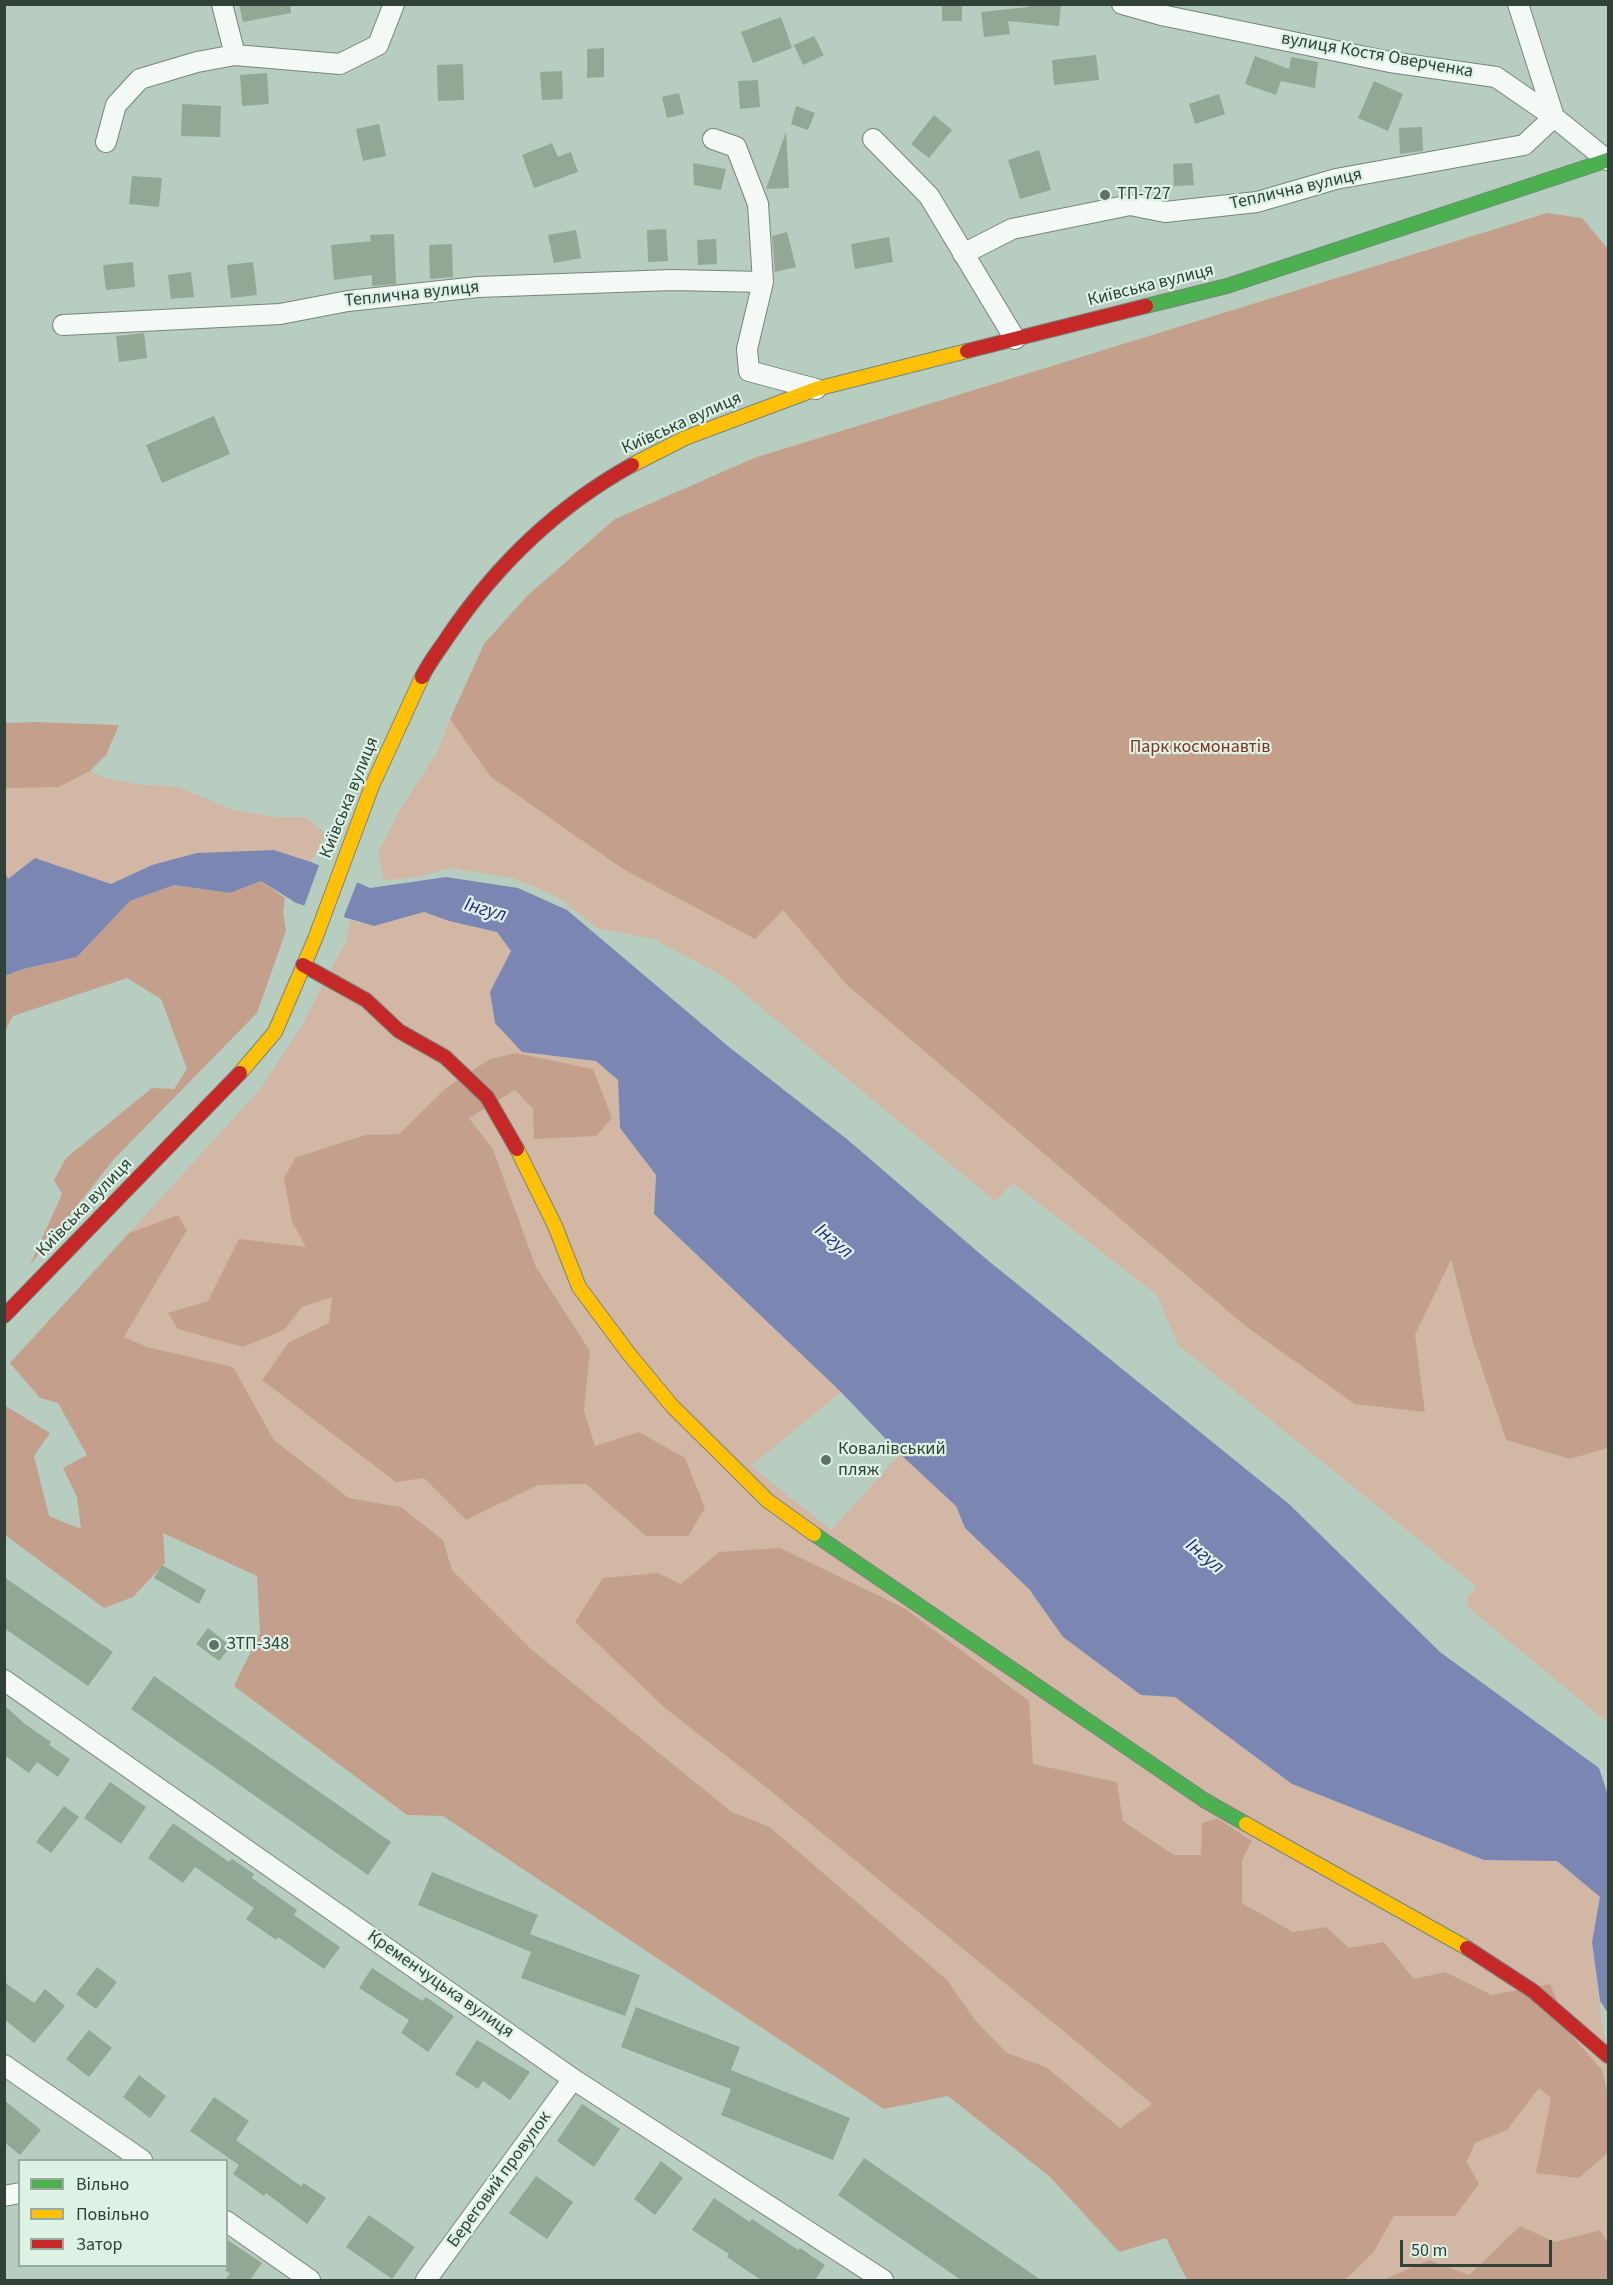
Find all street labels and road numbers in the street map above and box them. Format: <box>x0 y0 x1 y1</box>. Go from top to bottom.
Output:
street label: вулиця Костя Оверченка <box>1279 28 1475 84</box>
street label: Теплична вулиця <box>1228 164 1364 216</box>
street label: Київська вулиця <box>1086 260 1216 312</box>
street label: Теплична вулиця <box>344 277 480 313</box>
street label: Київська вулиця <box>619 388 745 460</box>
street label: Київська вулиця <box>316 734 384 862</box>
street label: Київська вулиця <box>32 1154 138 1262</box>
street label: Кременчуцька вулиця <box>363 1926 517 2044</box>
street label: Береговий провулок <box>443 2108 557 2252</box>

